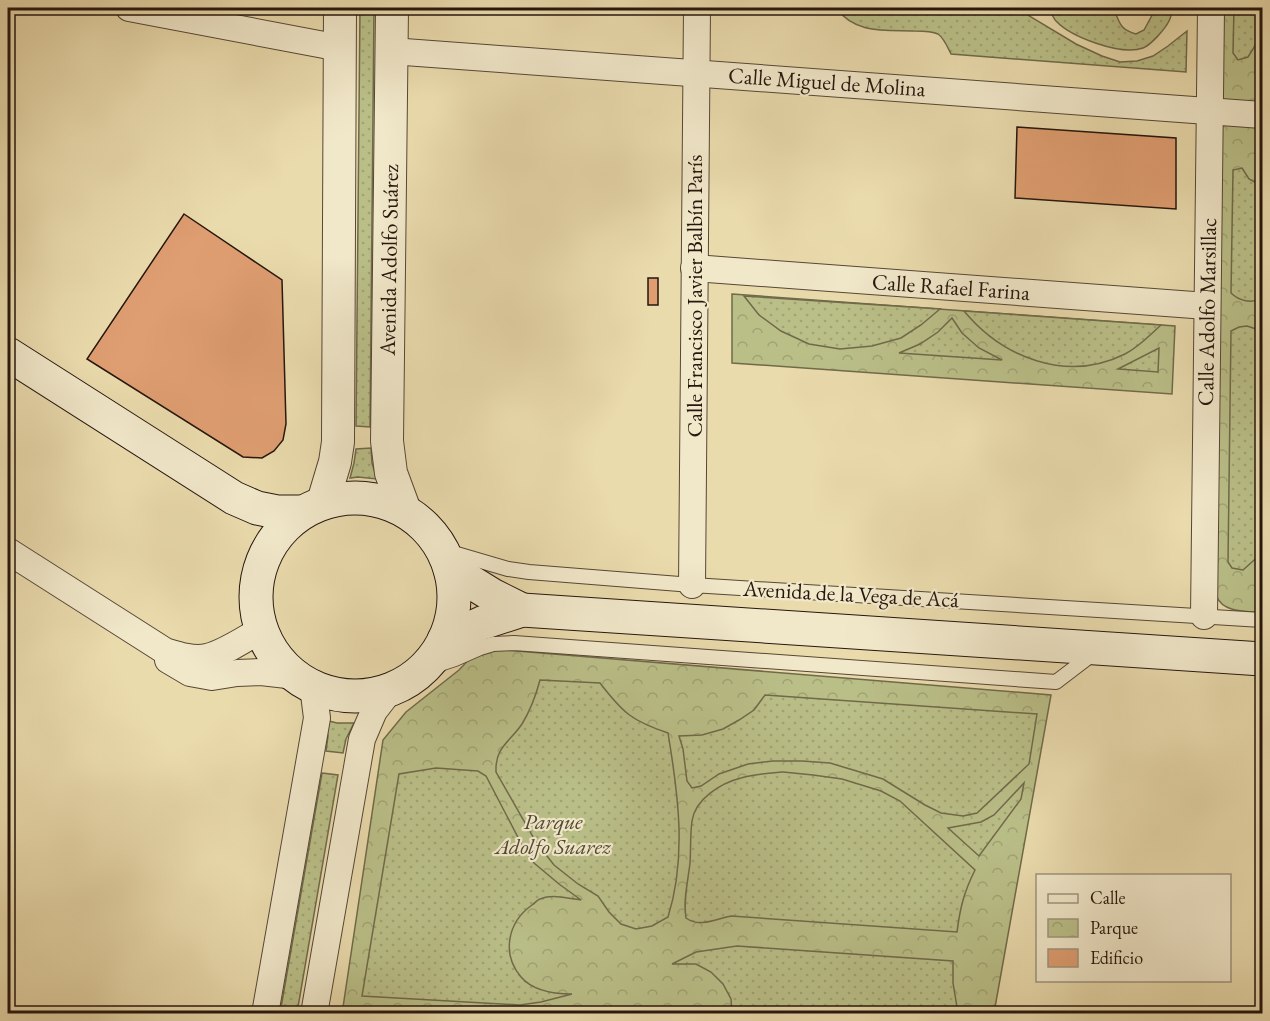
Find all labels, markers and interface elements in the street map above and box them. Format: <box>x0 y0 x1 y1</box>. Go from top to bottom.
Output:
street label: Calle Miguel de Molina <box>727 61 927 103</box>
street label: Calle Francisco Javier Balbín París <box>680 155 709 437</box>
street label: Avenida Adolfo Suárez <box>373 163 405 357</box>
street label: Calle Adolfo Marsillac <box>1191 218 1223 406</box>
street label: Calle Rafael Farina <box>871 267 1031 307</box>
street label: Avenida de la Vega de Acá <box>741 574 960 614</box>
park label: Parque Adolfo Suarez <box>493 807 611 861</box>
legend <box>1036 874 1231 982</box>
text: Calle <box>1090 886 1126 909</box>
text: Parque <box>1090 916 1138 939</box>
text: Edificio <box>1090 946 1143 969</box>

